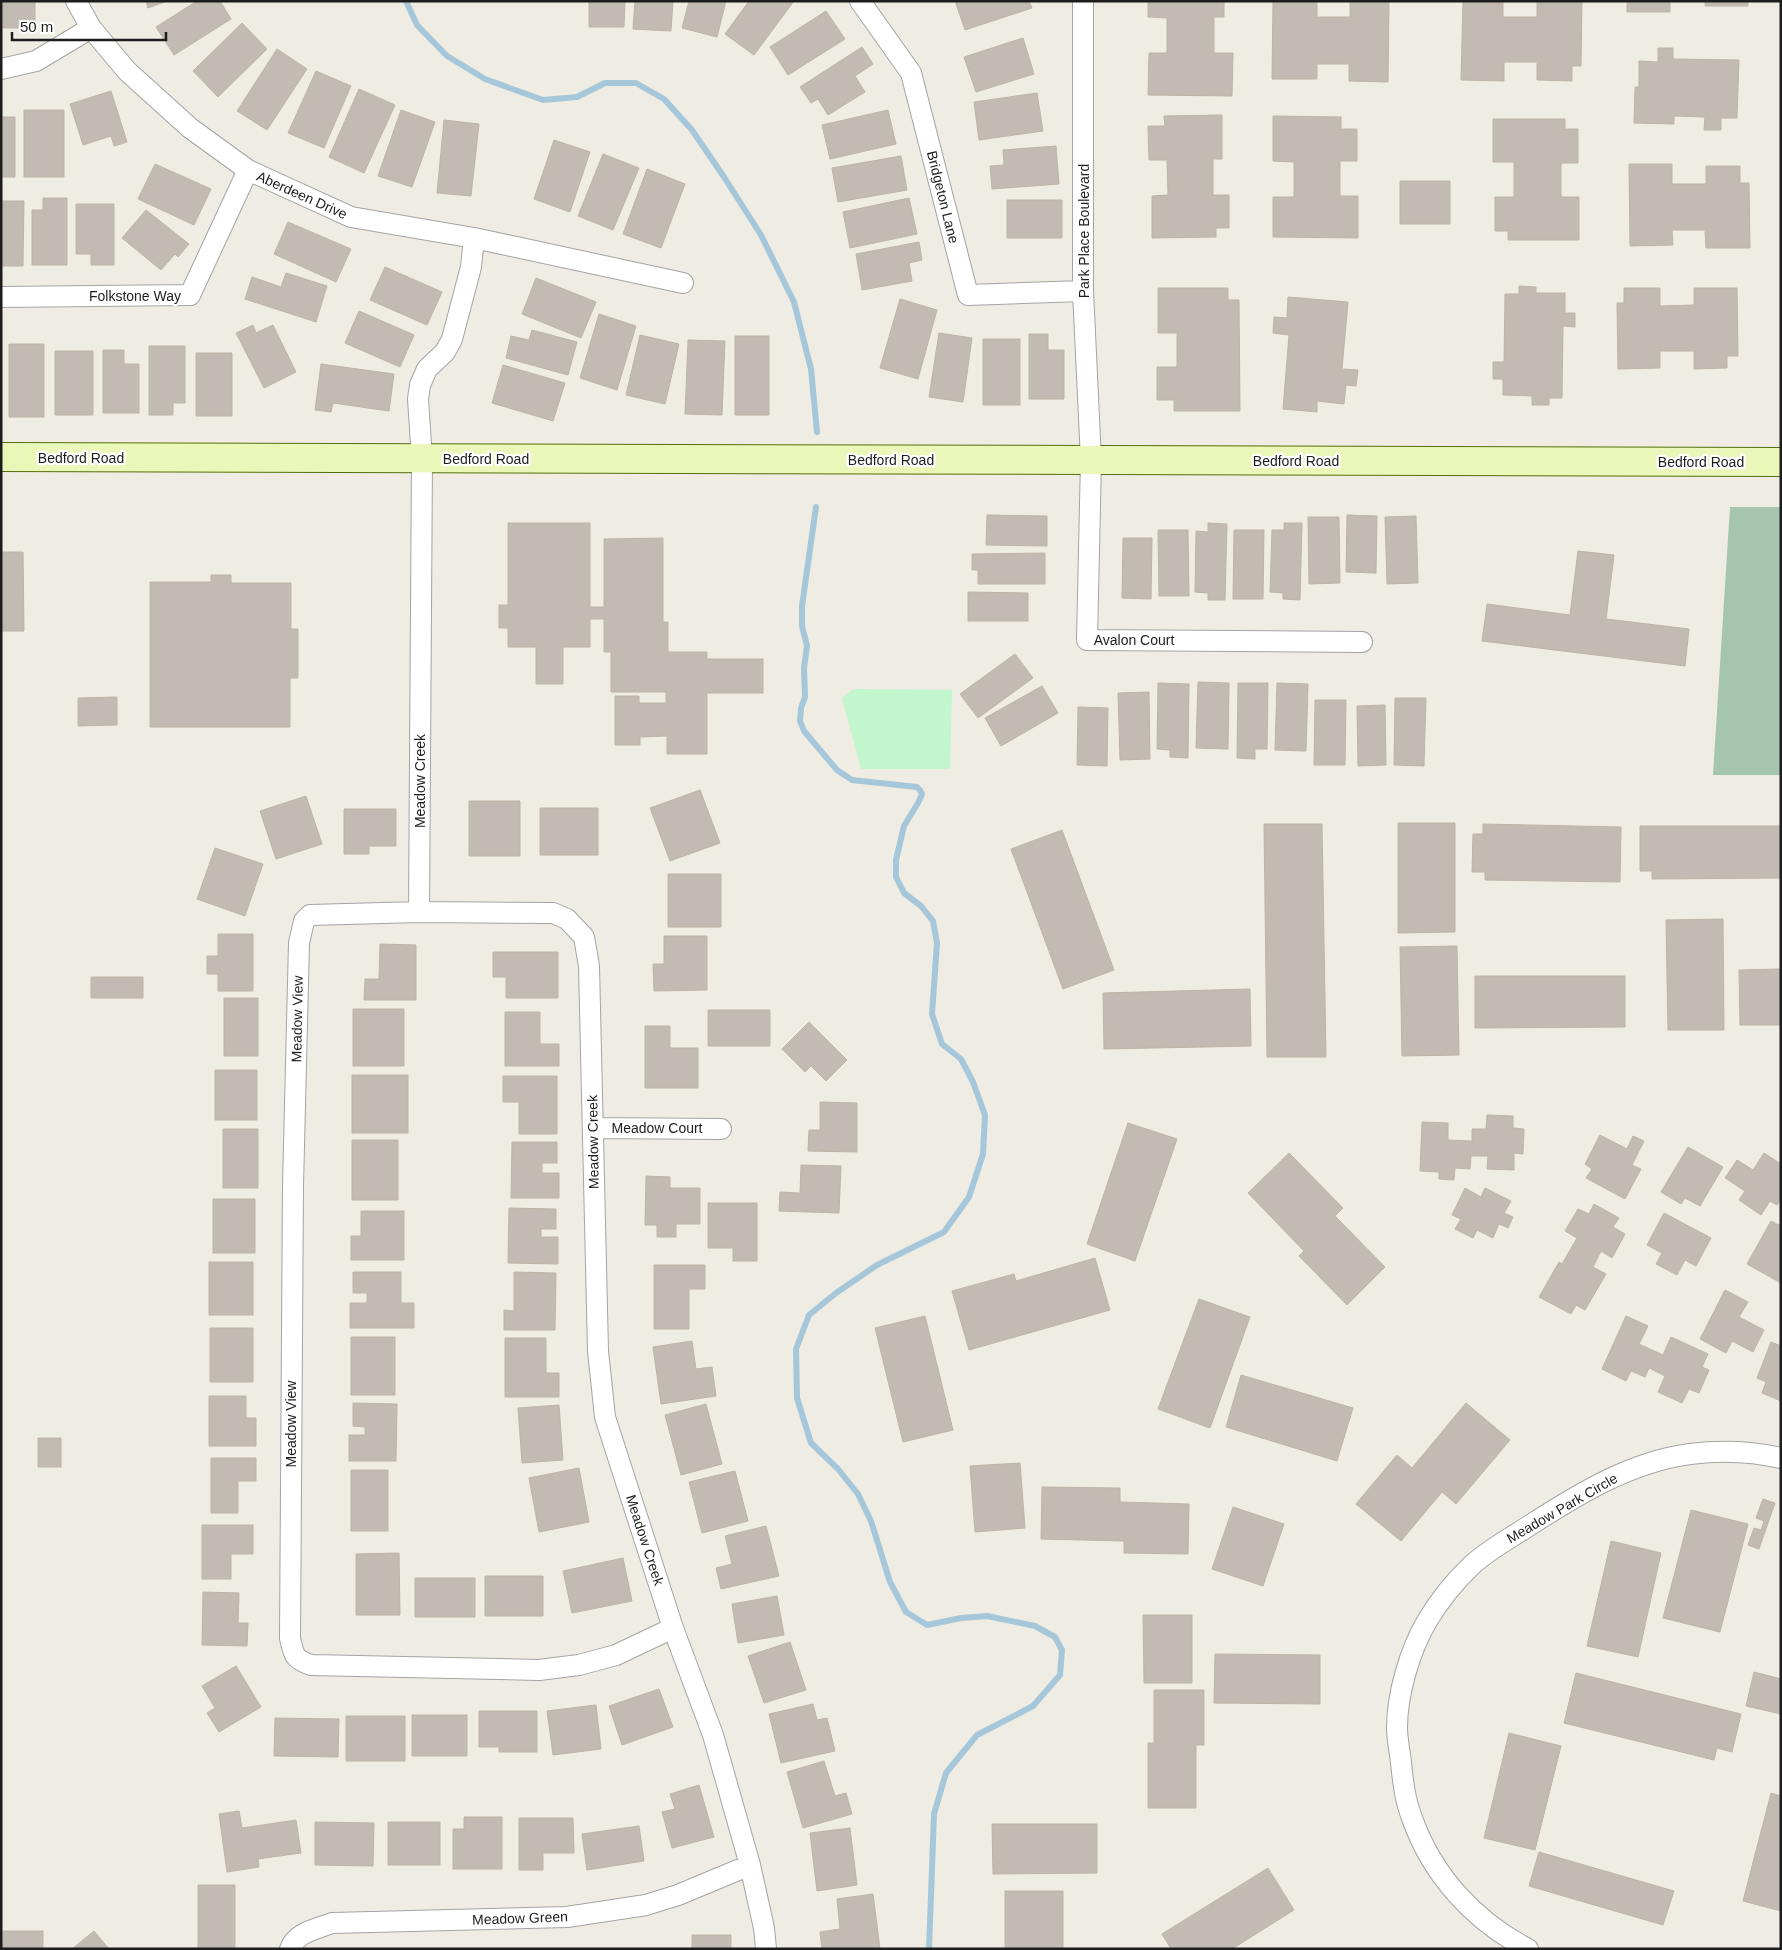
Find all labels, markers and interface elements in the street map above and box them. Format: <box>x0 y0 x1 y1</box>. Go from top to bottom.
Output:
scale bar <box>12 10 166 42</box>
text: 50 m <box>20 18 53 35</box>
street label: Bridgeton Lane <box>924 149 962 245</box>
street label: Park Place Boulevard <box>1076 164 1092 298</box>
street label: Aberdeen Drive <box>254 168 350 222</box>
street label: Folkstone Way <box>89 288 181 304</box>
street label: Bedford Road <box>38 450 124 466</box>
street label: Bedford Road <box>443 451 529 467</box>
street label: Bedford Road <box>848 452 934 468</box>
street label: Bedford Road <box>1253 453 1339 469</box>
street label: Bedford Road <box>1658 454 1744 470</box>
street label: Avalon Court <box>1094 632 1174 648</box>
street label: Meadow Creek <box>412 733 428 828</box>
street label: Meadow View <box>288 975 306 1063</box>
street label: Meadow Creek <box>584 1094 602 1189</box>
street label: Meadow Court <box>611 1120 703 1136</box>
street label: Meadow View <box>283 1380 299 1467</box>
street label: Meadow Park Circle <box>1504 1470 1620 1546</box>
street label: Meadow Creek <box>623 1493 667 1588</box>
street label: Meadow Green <box>472 1908 568 1928</box>

